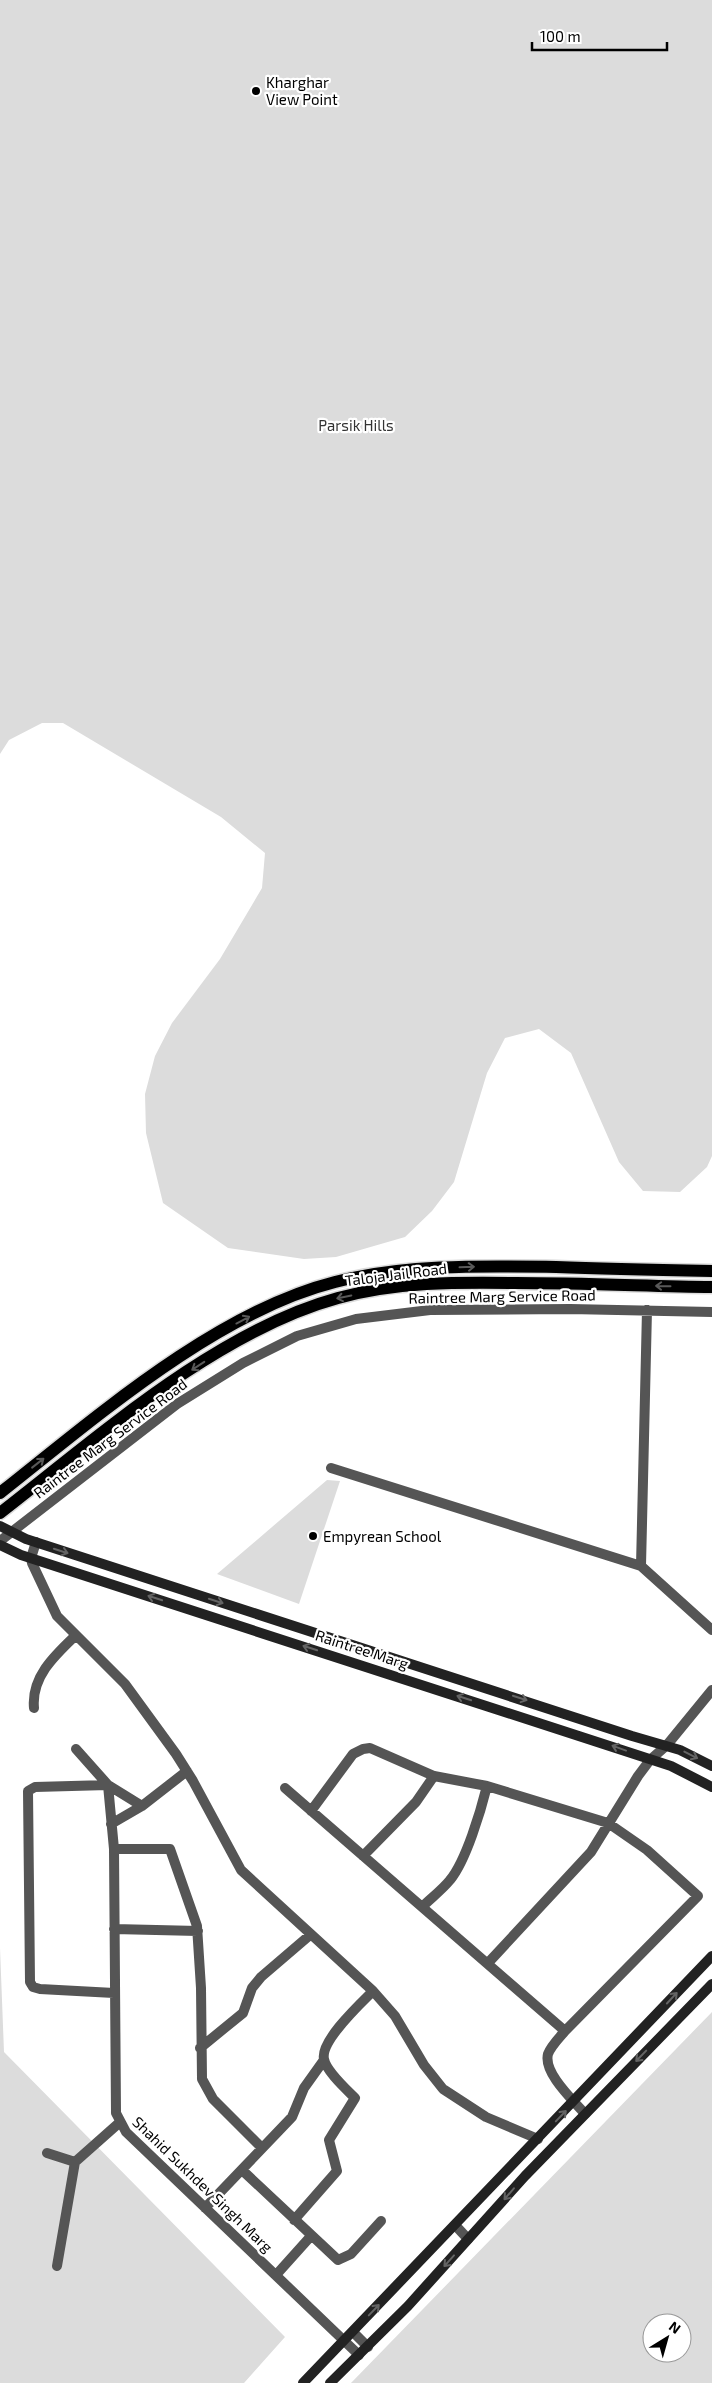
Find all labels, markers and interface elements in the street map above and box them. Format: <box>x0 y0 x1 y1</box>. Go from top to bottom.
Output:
scale bar <box>532 20 667 52</box>
text: 100 m <box>540 27 581 45</box>
place label: Kharghar View Point <box>266 73 338 108</box>
marker: Kharghar View Point <box>250 85 262 97</box>
park label: Parsik Hills <box>318 416 394 434</box>
street label: Taloja Jail Road <box>344 1259 448 1290</box>
one-way arrow <box>458 1262 474 1271</box>
one-way arrow <box>656 1281 672 1291</box>
street label: Raintree Marg Service Road <box>408 1285 596 1307</box>
one-way arrow <box>337 1293 353 1302</box>
one-way arrow <box>235 1315 250 1324</box>
one-way arrow <box>192 1361 206 1371</box>
street label: Raintree Marg Service Road <box>30 1374 190 1502</box>
one-way arrow <box>32 1457 45 1468</box>
place label: Empyrean School <box>323 1527 442 1545</box>
marker: Empyrean School <box>307 1530 319 1542</box>
one-way arrow <box>53 1546 69 1556</box>
one-way arrow <box>148 1593 163 1602</box>
one-way arrow <box>207 1596 223 1606</box>
street label: Raintree Marg <box>313 1626 411 1673</box>
one-way arrow <box>302 1643 318 1652</box>
one-way arrow <box>457 1693 473 1702</box>
one-way arrow <box>512 1694 528 1703</box>
one-way arrow <box>612 1743 627 1752</box>
one-way arrow <box>683 1751 698 1760</box>
one-way arrow <box>666 1992 678 2004</box>
one-way arrow <box>635 2050 647 2062</box>
one-way arrow <box>554 2110 567 2122</box>
street label: Shahid Sukhdev Singh Marg <box>129 2112 277 2256</box>
one-way arrow <box>504 2187 515 2200</box>
one-way arrow <box>443 2254 455 2267</box>
one-way arrow <box>367 2305 379 2317</box>
north arrow <box>642 2313 692 2363</box>
text: N <box>666 2317 684 2337</box>

